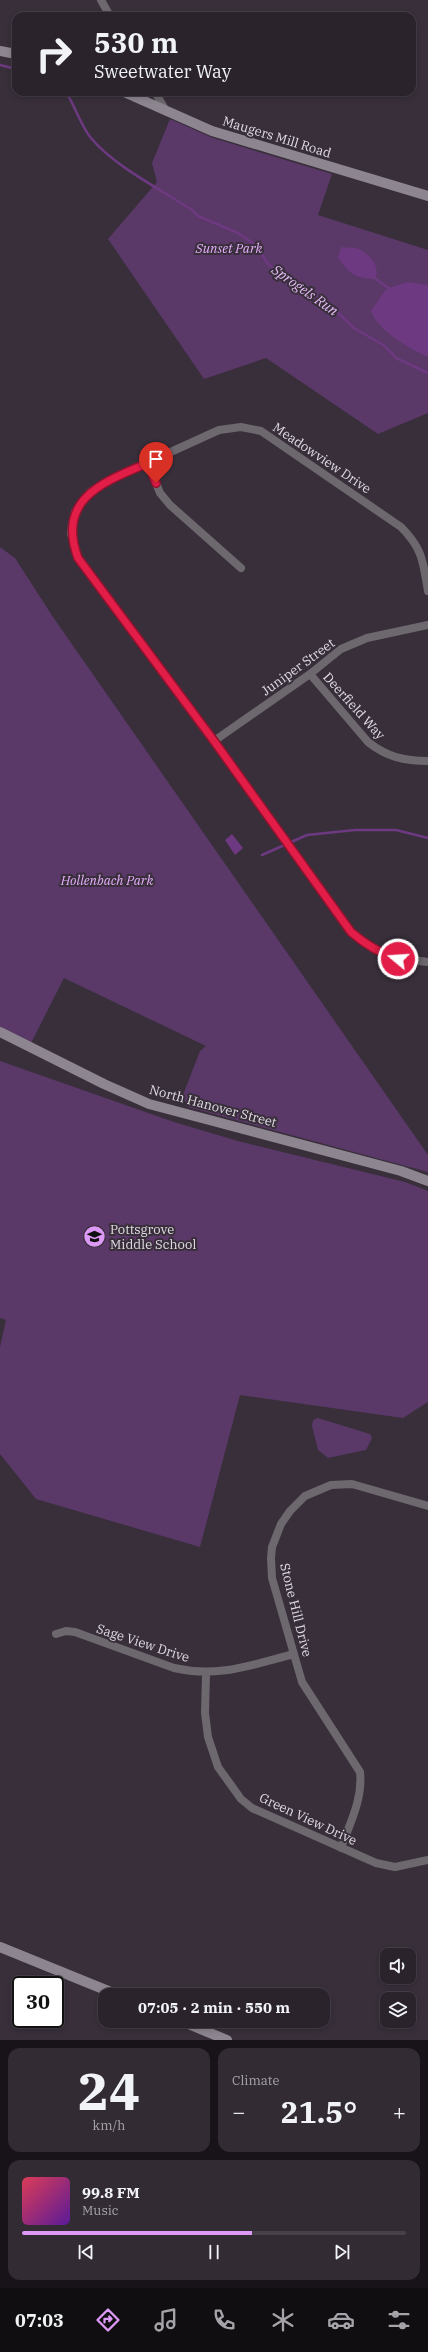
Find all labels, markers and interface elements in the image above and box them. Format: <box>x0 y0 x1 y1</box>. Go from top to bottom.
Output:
text: 530 m <box>94 24 178 61</box>
icon: right <box>28 28 80 80</box>
text: Sweetwater Way <box>94 60 231 83</box>
street label: Maugers Mill Road <box>221 112 333 162</box>
park label: Sunset Park <box>195 240 263 257</box>
water label: Sprogels Run <box>267 260 342 320</box>
street label: Meadowview Drive <box>270 419 374 497</box>
pin <box>139 442 173 483</box>
icon: arrive <box>145 448 167 470</box>
street label: Juniper Street <box>258 634 338 699</box>
street label: Deerfield Way <box>319 669 389 743</box>
park label: Hollenbach Park <box>60 872 153 889</box>
position arrow <box>377 938 419 980</box>
street label: North Hanover Street <box>148 1081 279 1131</box>
place label: Pottsgrove Middle School <box>110 1221 196 1253</box>
school or university icon: Pottsgrove Middle School <box>82 1223 108 1249</box>
street label: Stone Hill Drive <box>276 1561 316 1659</box>
street label: Sage View Drive <box>94 1620 192 1666</box>
street label: Green View Drive <box>256 1789 360 1849</box>
map controls <box>380 1948 416 2028</box>
button: sound <box>380 1948 416 1984</box>
speed limit sign: 30 <box>12 1976 64 2028</box>
button: layers <box>380 1992 416 2028</box>
text: 07:05 · 2 min · 550 m <box>138 1998 290 2017</box>
text: 24 <box>78 2057 140 2124</box>
text: Climate <box>232 2072 279 2089</box>
text: 21.5° <box>281 2092 357 2131</box>
text: − <box>232 2097 245 2126</box>
text: + <box>393 2097 406 2126</box>
text: km/h <box>93 2117 125 2134</box>
text: 99.8 FM <box>82 2183 140 2202</box>
text: Music <box>82 2202 119 2219</box>
icon: previous <box>75 2241 97 2263</box>
icon: pause <box>203 2241 225 2263</box>
icon: next <box>331 2241 353 2263</box>
icon: directions <box>94 2306 122 2334</box>
icon: music <box>152 2306 180 2334</box>
icon: phone <box>210 2306 238 2334</box>
icon: climate <box>269 2306 297 2334</box>
icon: car <box>327 2306 355 2334</box>
icon: filters <box>385 2306 413 2334</box>
text: 07:03 <box>15 2309 64 2332</box>

